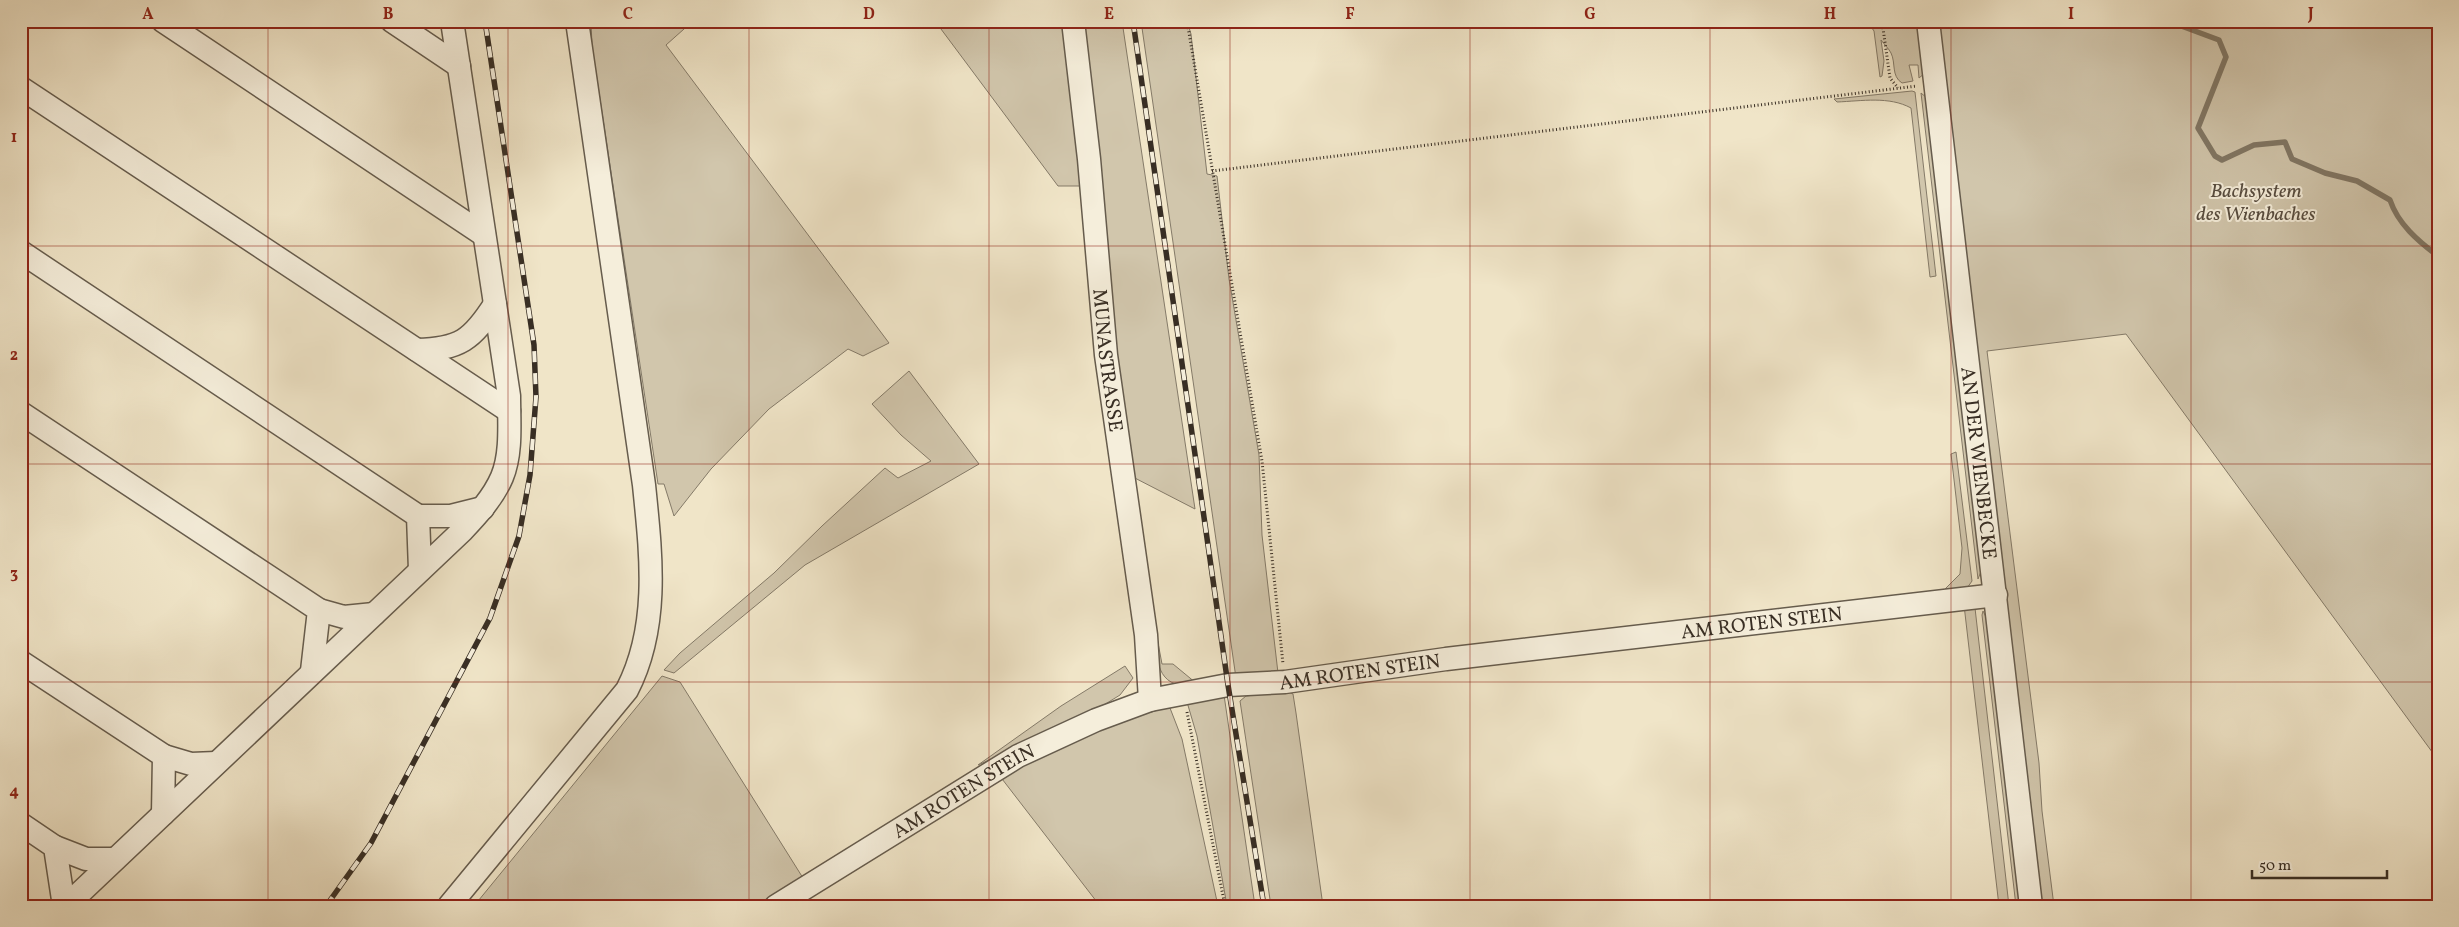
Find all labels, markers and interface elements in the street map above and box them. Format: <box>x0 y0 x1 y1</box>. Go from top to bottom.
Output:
text: A <box>142 4 154 26</box>
text: B <box>383 4 394 26</box>
text: C <box>623 4 633 26</box>
text: D <box>863 4 875 26</box>
text: E <box>1104 4 1114 26</box>
text: F <box>1345 4 1355 26</box>
text: G <box>1584 4 1596 26</box>
text: H <box>1824 4 1836 26</box>
text: I <box>2068 4 2074 26</box>
text: J <box>2307 4 2314 26</box>
text: 1 <box>11 127 17 149</box>
park label: Bachsystem des Wienbaches <box>2196 178 2316 229</box>
street label: MUNASTRASSE <box>1084 288 1129 434</box>
text: 2 <box>10 345 18 367</box>
street label: AN DER WIENBECKE <box>1952 365 2003 561</box>
text: 3 <box>10 563 18 585</box>
street label: AM ROTEN STEIN <box>1680 601 1844 648</box>
street label: AM ROTEN STEIN <box>1277 648 1442 699</box>
street label: AM ROTEN STEIN <box>888 738 1040 846</box>
text: 4 <box>9 781 19 803</box>
scale bar <box>2252 847 2386 879</box>
text: 50 m <box>2259 856 2291 877</box>

